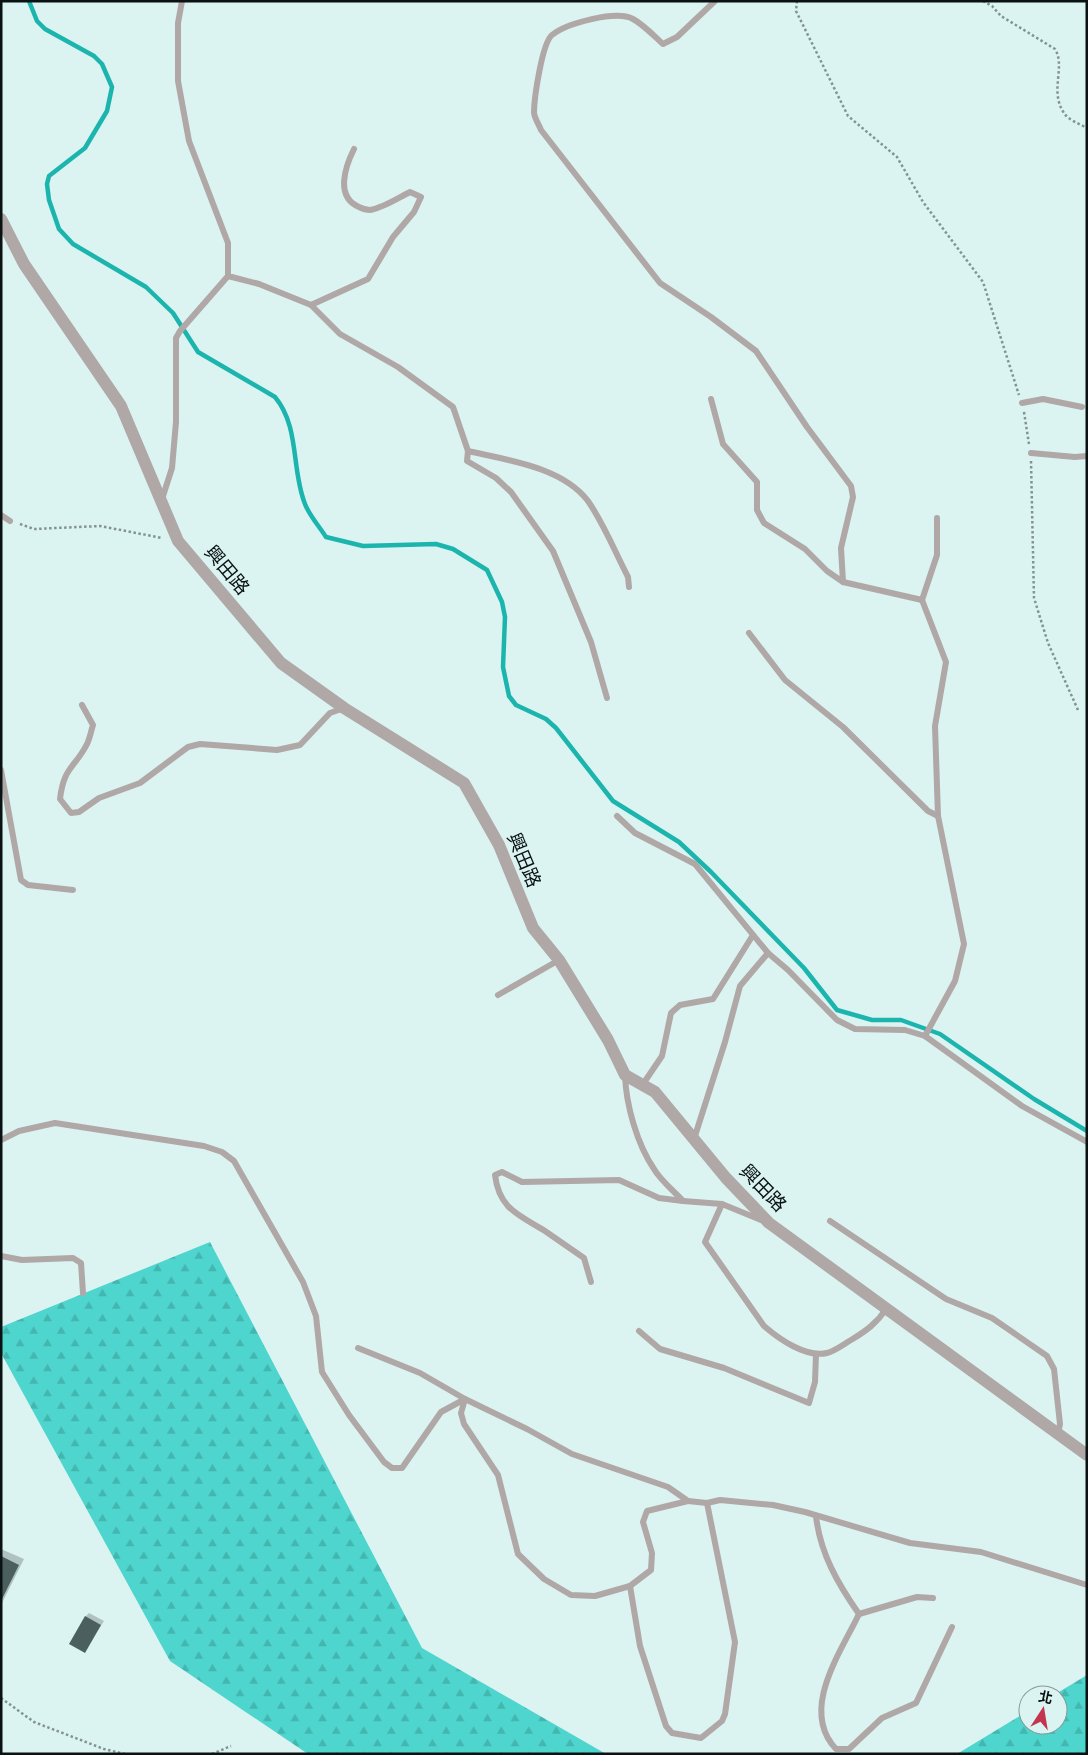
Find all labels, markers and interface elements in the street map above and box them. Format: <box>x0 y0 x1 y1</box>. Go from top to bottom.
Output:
street label: 興田路 <box>198 539 256 601</box>
street label: 興田路 <box>500 828 548 892</box>
street label: 興田路 <box>733 1158 793 1218</box>
north arrow <box>1018 1685 1068 1735</box>
text: 北 <box>1037 1686 1055 1709</box>

